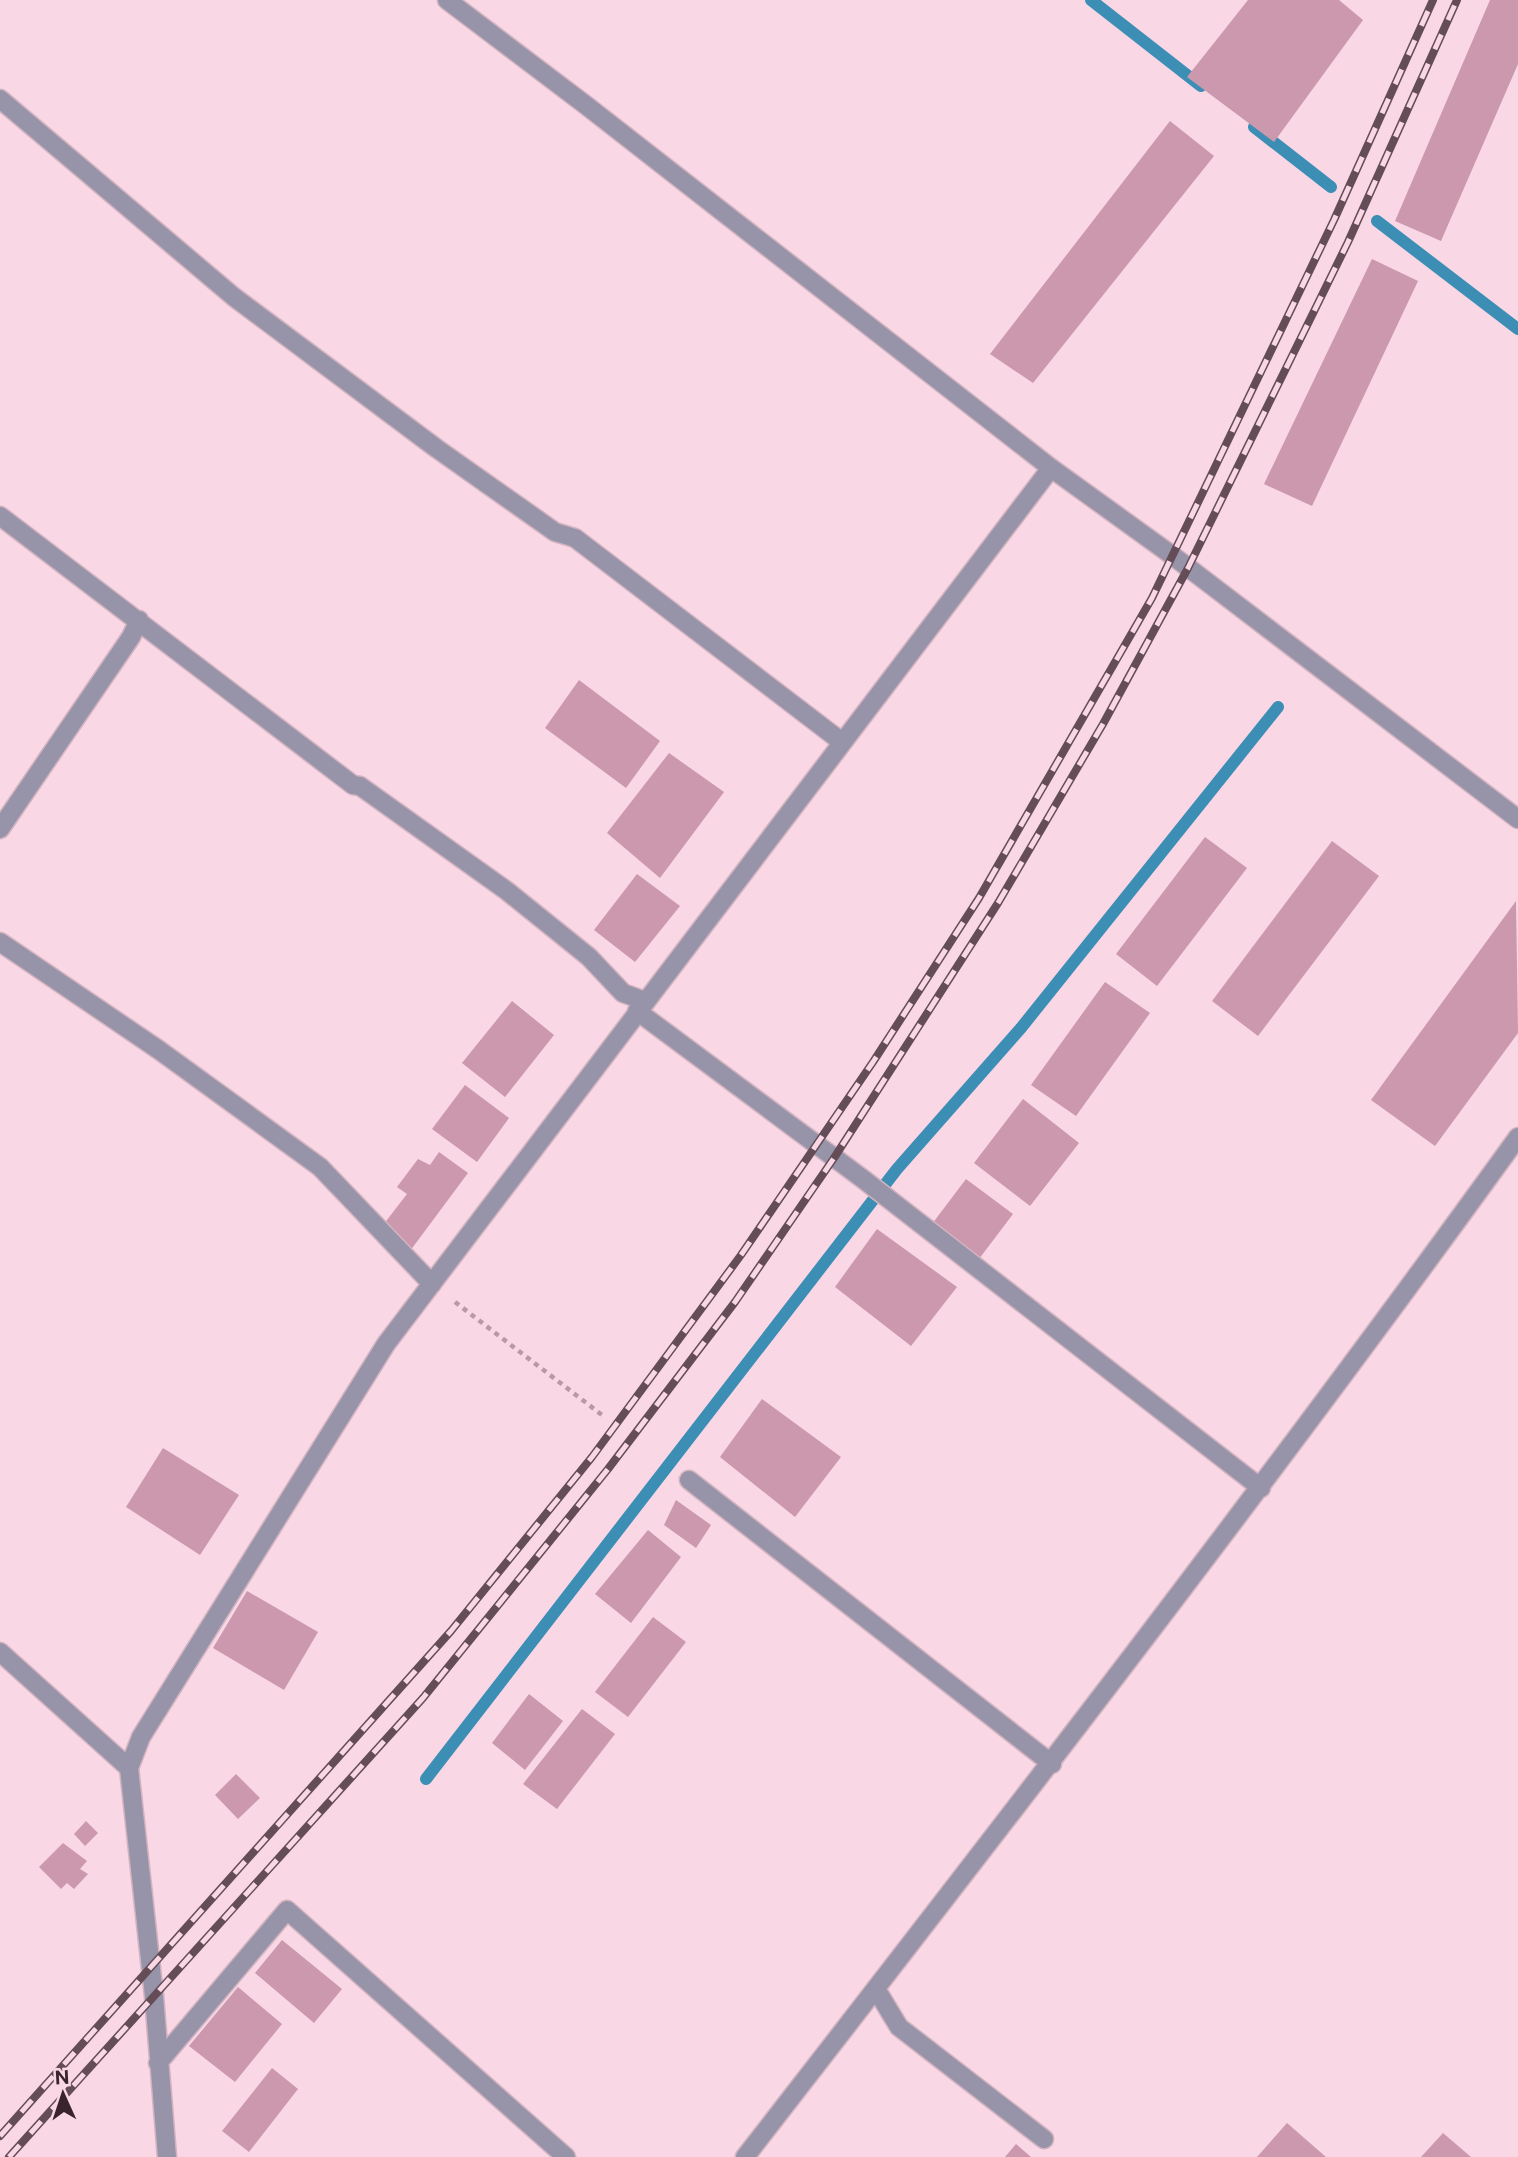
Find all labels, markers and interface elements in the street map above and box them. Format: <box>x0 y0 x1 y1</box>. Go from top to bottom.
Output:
north arrow <box>28 2059 98 2129</box>
text: N <box>54 2066 70 2088</box>

